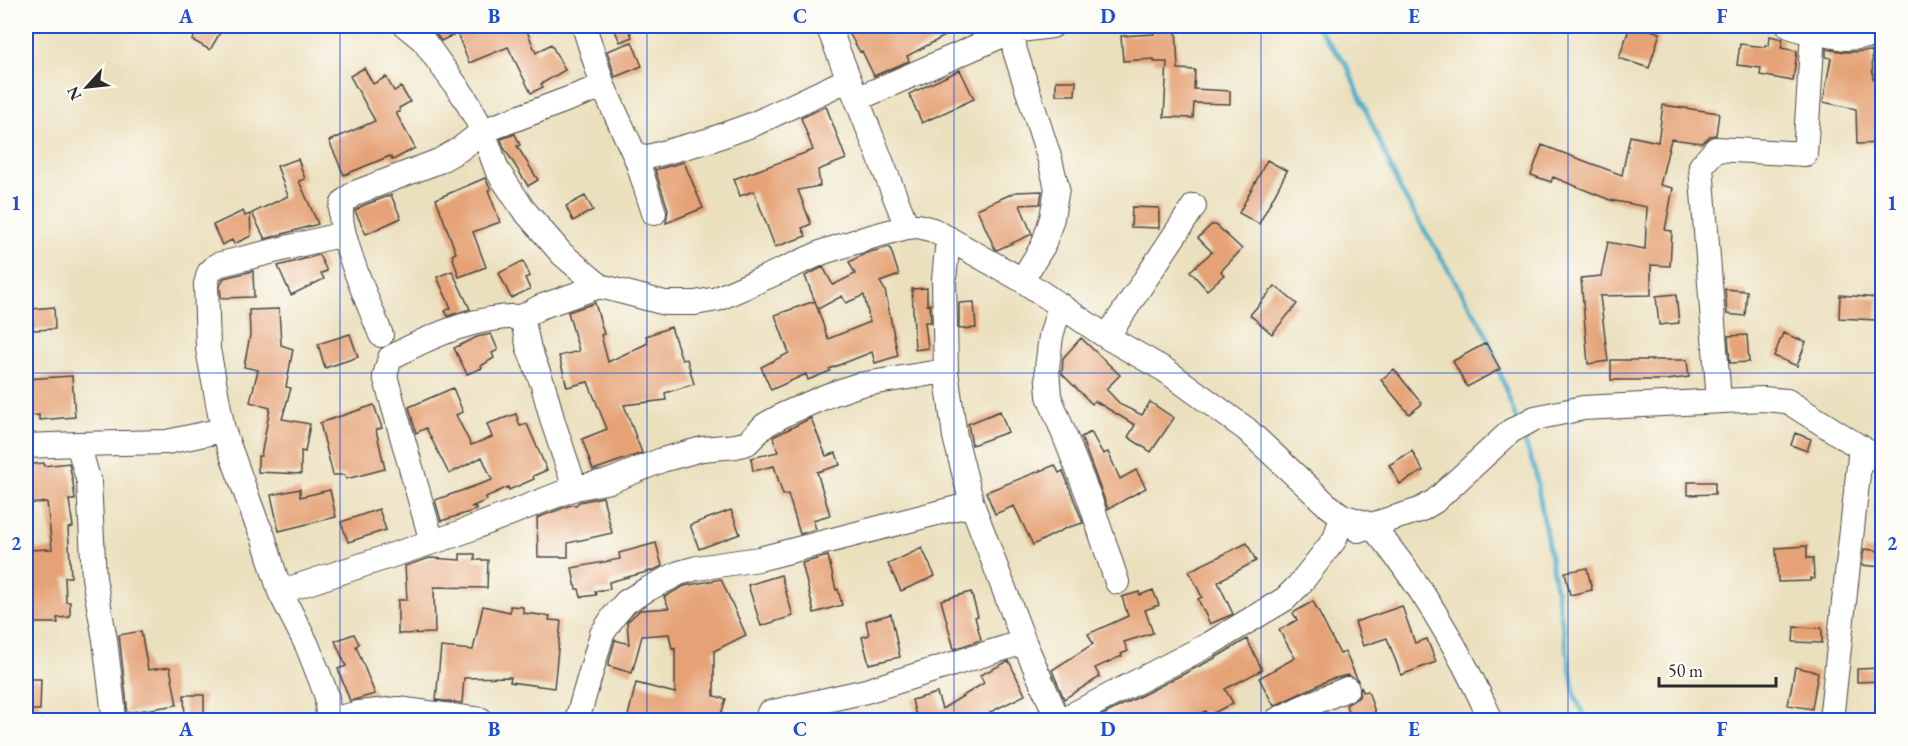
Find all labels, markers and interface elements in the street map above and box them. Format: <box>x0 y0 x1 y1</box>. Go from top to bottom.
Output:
text: A <box>178 3 194 29</box>
text: B <box>488 3 500 29</box>
text: C <box>793 3 807 29</box>
text: D <box>1100 3 1116 29</box>
text: E <box>1408 3 1420 29</box>
text: F <box>1717 3 1728 29</box>
north arrow <box>57 57 117 117</box>
text: N <box>62 83 86 104</box>
text: 1 <box>11 190 21 216</box>
text: 1 <box>1887 190 1897 216</box>
text: 2 <box>11 530 22 556</box>
text: 2 <box>1887 530 1898 556</box>
scale bar <box>1659 650 1776 688</box>
text: 50 m <box>1668 659 1703 682</box>
text: A <box>178 716 194 742</box>
text: B <box>488 716 500 742</box>
text: C <box>793 716 807 742</box>
text: D <box>1100 716 1116 742</box>
text: E <box>1408 716 1420 742</box>
text: F <box>1717 716 1728 742</box>

